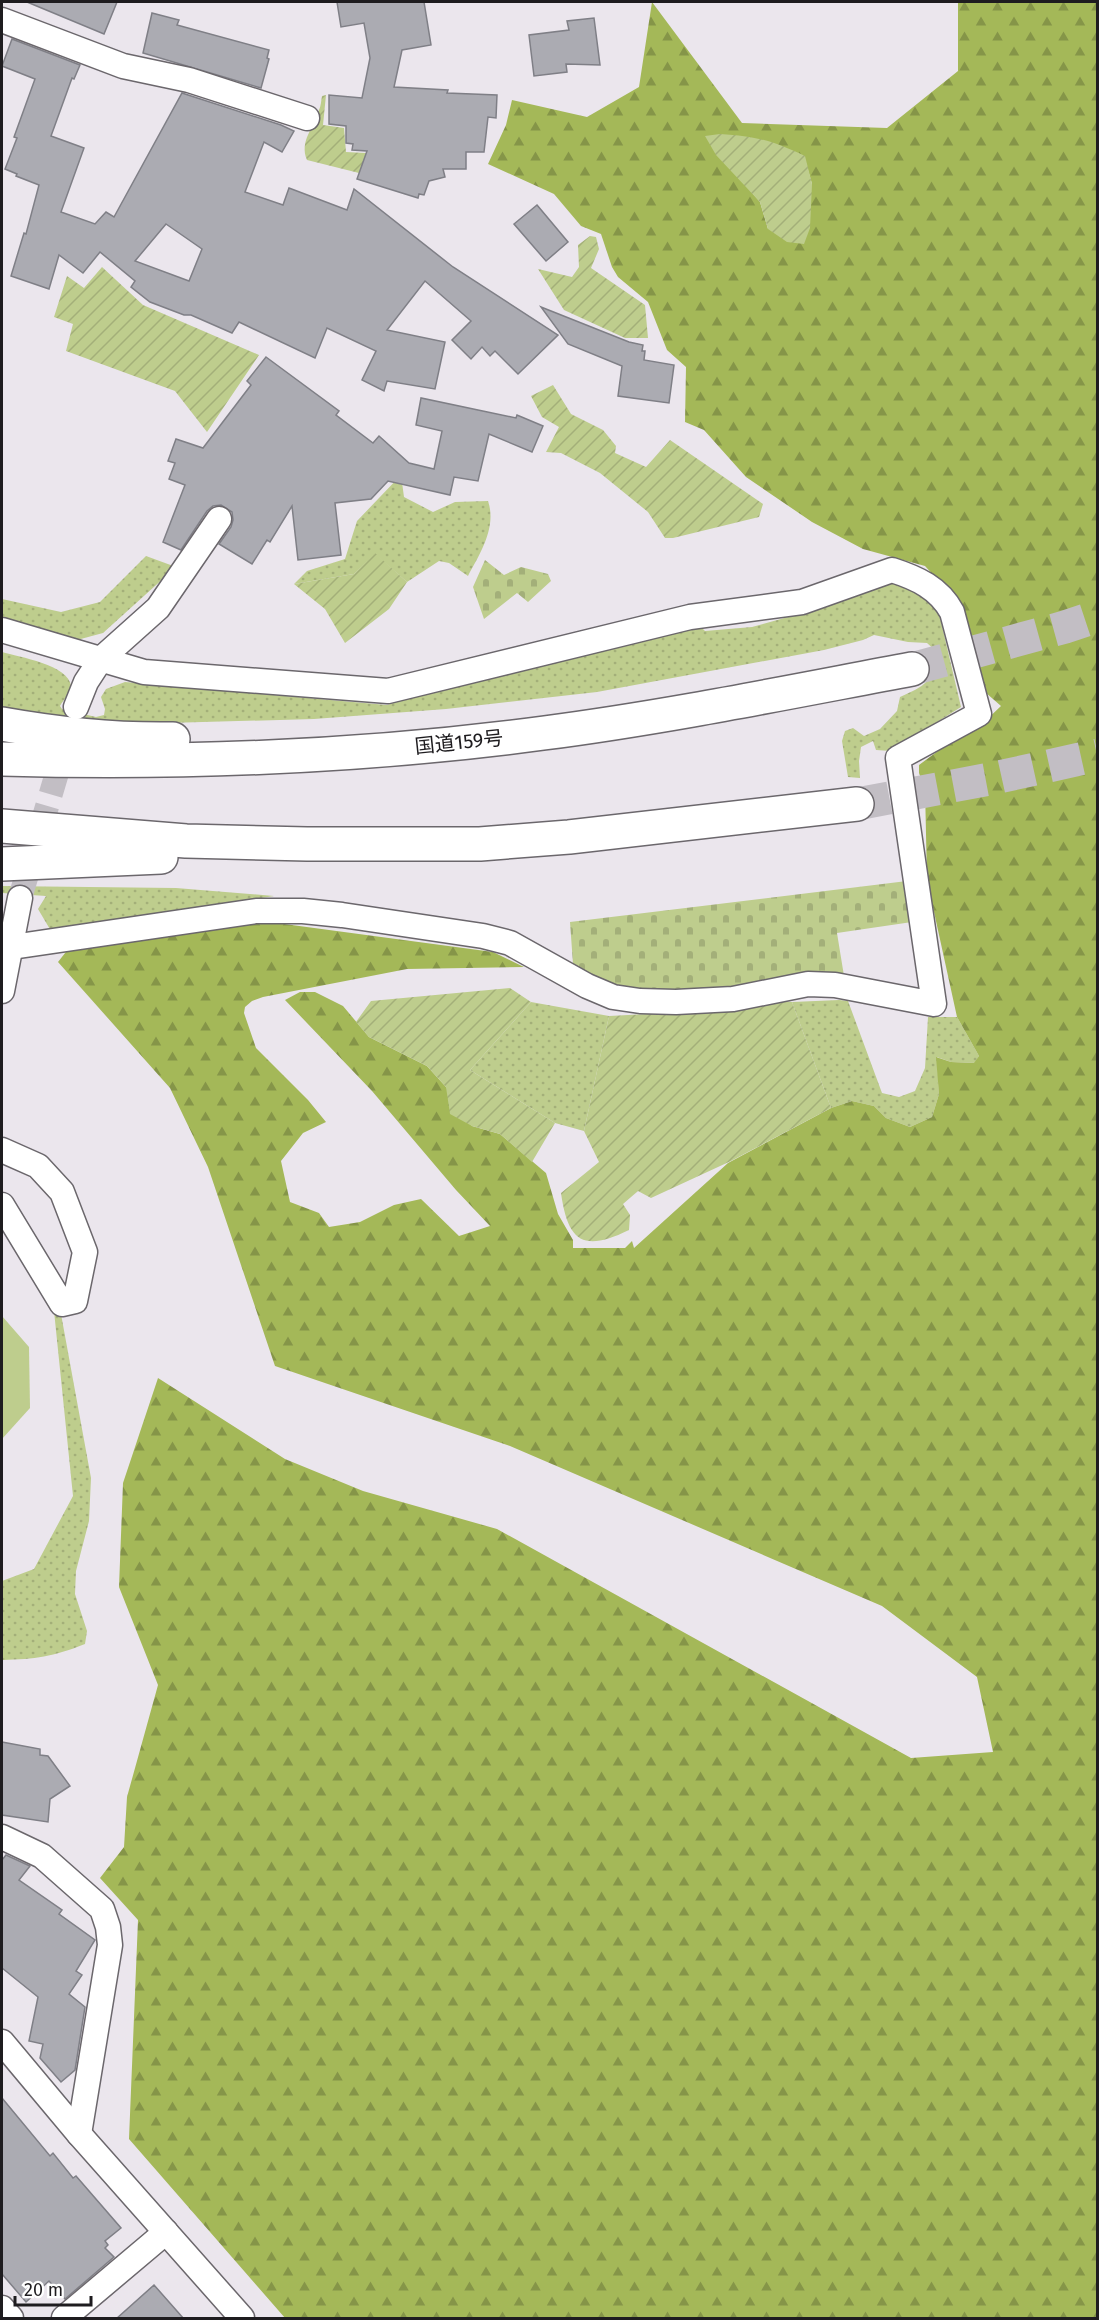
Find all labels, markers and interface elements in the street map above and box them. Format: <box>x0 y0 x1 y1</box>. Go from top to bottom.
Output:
street label: 国道159号 <box>414 725 504 759</box>
scale bar <box>15 2269 92 2307</box>
text: 20 m <box>24 2279 63 2301</box>

